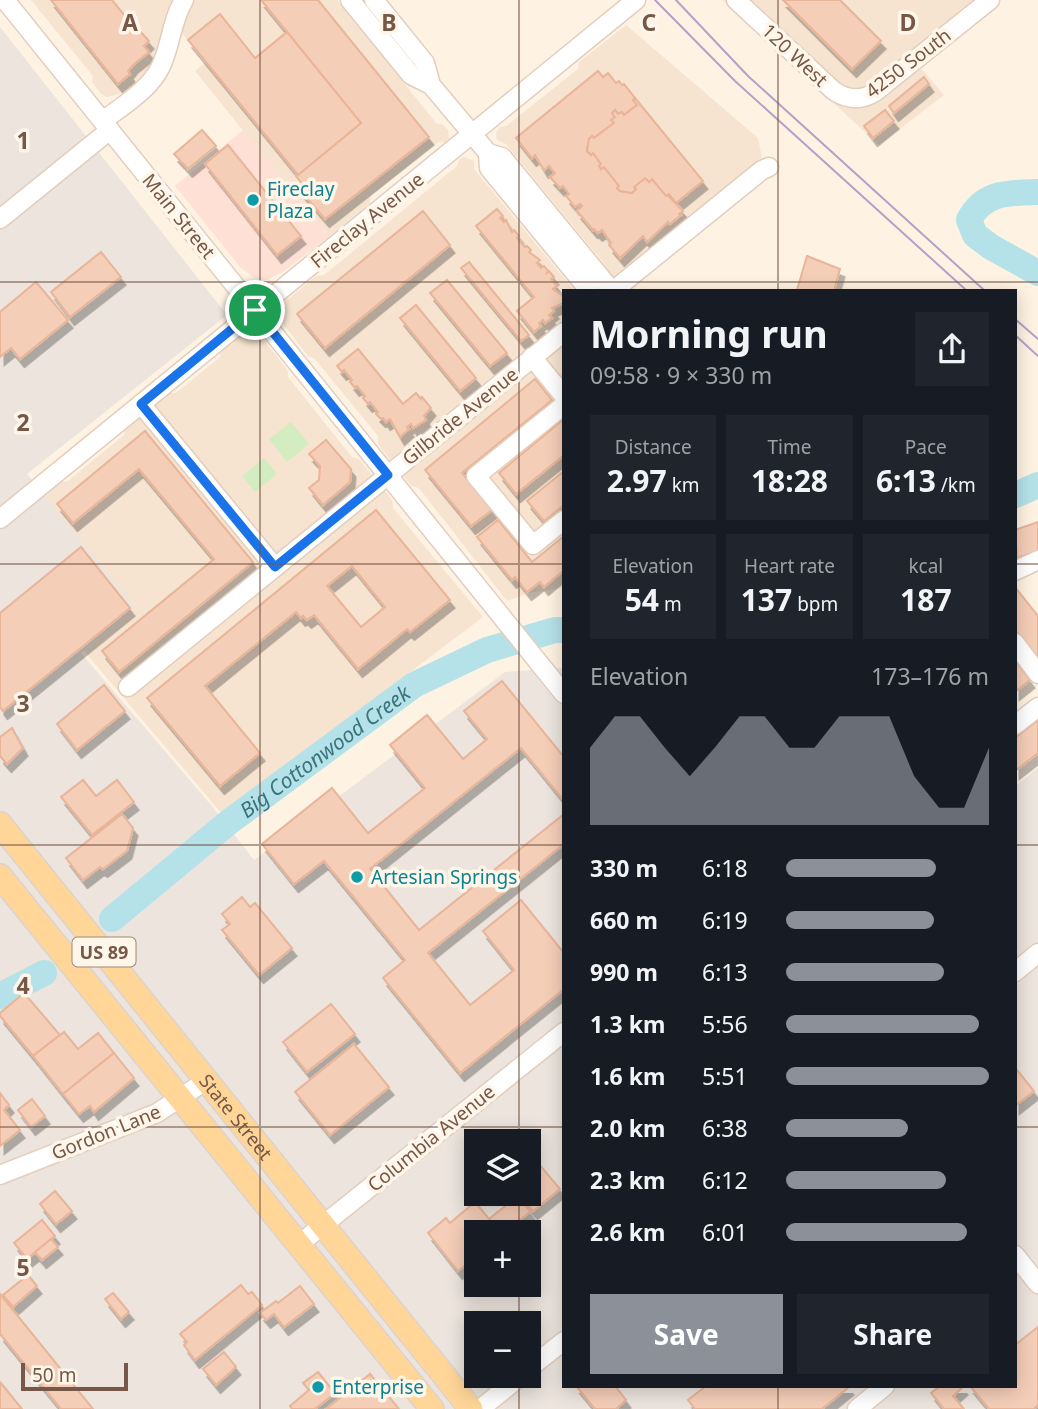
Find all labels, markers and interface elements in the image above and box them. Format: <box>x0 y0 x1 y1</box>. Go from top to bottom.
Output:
text: A <box>122 6 138 38</box>
text: B <box>381 6 397 38</box>
text: C <box>642 6 657 38</box>
text: D <box>900 6 916 38</box>
street label: 120 West <box>756 18 834 92</box>
street label: 4250 South <box>860 22 956 104</box>
text: 1 <box>16 124 30 156</box>
street label: Fireclay Avenue <box>305 166 429 274</box>
street label: Main Street <box>137 168 221 264</box>
place label: Fireclay Plaza <box>267 176 335 224</box>
marker: Fireclay Plaza <box>245 192 261 208</box>
pin <box>225 280 285 340</box>
icon: arrive <box>236 291 274 329</box>
text: Morning run <box>590 307 828 359</box>
button: share <box>915 312 989 386</box>
text: 09:58 · 9 × 330 m <box>590 359 772 391</box>
street label: Gilbride Avenue <box>397 361 523 471</box>
text: 2 <box>16 406 30 438</box>
text: Distance <box>615 434 692 460</box>
text: Time <box>768 434 811 460</box>
text: Pace <box>905 434 947 460</box>
text: 2.97 <box>607 460 667 501</box>
text: 18:28 <box>751 460 828 501</box>
text: 6:13 <box>876 460 936 501</box>
text: km <box>667 472 700 498</box>
text: /km <box>936 472 976 498</box>
text: Elevation <box>613 553 694 579</box>
text: Heart rate <box>744 553 835 579</box>
text: kcal <box>908 553 943 579</box>
text: 54 <box>625 579 659 620</box>
text: 137 <box>741 579 792 620</box>
text: 187 <box>900 579 952 620</box>
text: m <box>659 591 682 617</box>
text: bpm <box>792 591 838 617</box>
text: Elevation <box>590 660 688 692</box>
text: 173–176 m <box>871 660 989 692</box>
water label: Big Cottonwood Creek <box>234 678 417 824</box>
text: 3 <box>16 687 30 719</box>
text: 330 m <box>590 852 658 884</box>
text: 6:18 <box>702 852 748 884</box>
place label: Artesian Springs <box>371 864 517 890</box>
marker: Artesian Springs <box>349 869 365 885</box>
text: 660 m <box>590 904 658 936</box>
text: 6:19 <box>702 904 748 936</box>
road number: US 89 <box>72 937 136 967</box>
text: 990 m <box>590 956 658 988</box>
text: 6:13 <box>702 956 748 988</box>
text: 4 <box>16 969 30 1001</box>
text: 1.3 km <box>590 1008 665 1040</box>
text: 5:56 <box>702 1008 748 1040</box>
text: 1.6 km <box>590 1060 665 1092</box>
text: 5:51 <box>702 1060 748 1092</box>
street label: State Street <box>193 1068 278 1165</box>
street label: Columbia Avenue <box>362 1079 500 1197</box>
street label: Gordon Lane <box>47 1098 165 1166</box>
text: 2.0 km <box>590 1112 665 1144</box>
text: 6:38 <box>702 1112 748 1144</box>
map controls <box>464 1129 541 1388</box>
button: layers <box>464 1129 541 1206</box>
text: 2.3 km <box>590 1164 665 1196</box>
text: 6:12 <box>702 1164 748 1196</box>
text: 2.6 km <box>590 1216 665 1248</box>
text: 6:01 <box>702 1216 748 1248</box>
button: + <box>464 1220 541 1297</box>
text: 5 <box>16 1251 30 1283</box>
button: Save <box>590 1294 783 1374</box>
button: Share <box>797 1294 989 1374</box>
button: − <box>464 1311 541 1388</box>
scale bar <box>21 1360 128 1392</box>
text: 50 m <box>32 1362 76 1388</box>
place label: Enterprise <box>332 1374 424 1400</box>
marker: Enterprise <box>310 1379 326 1395</box>

